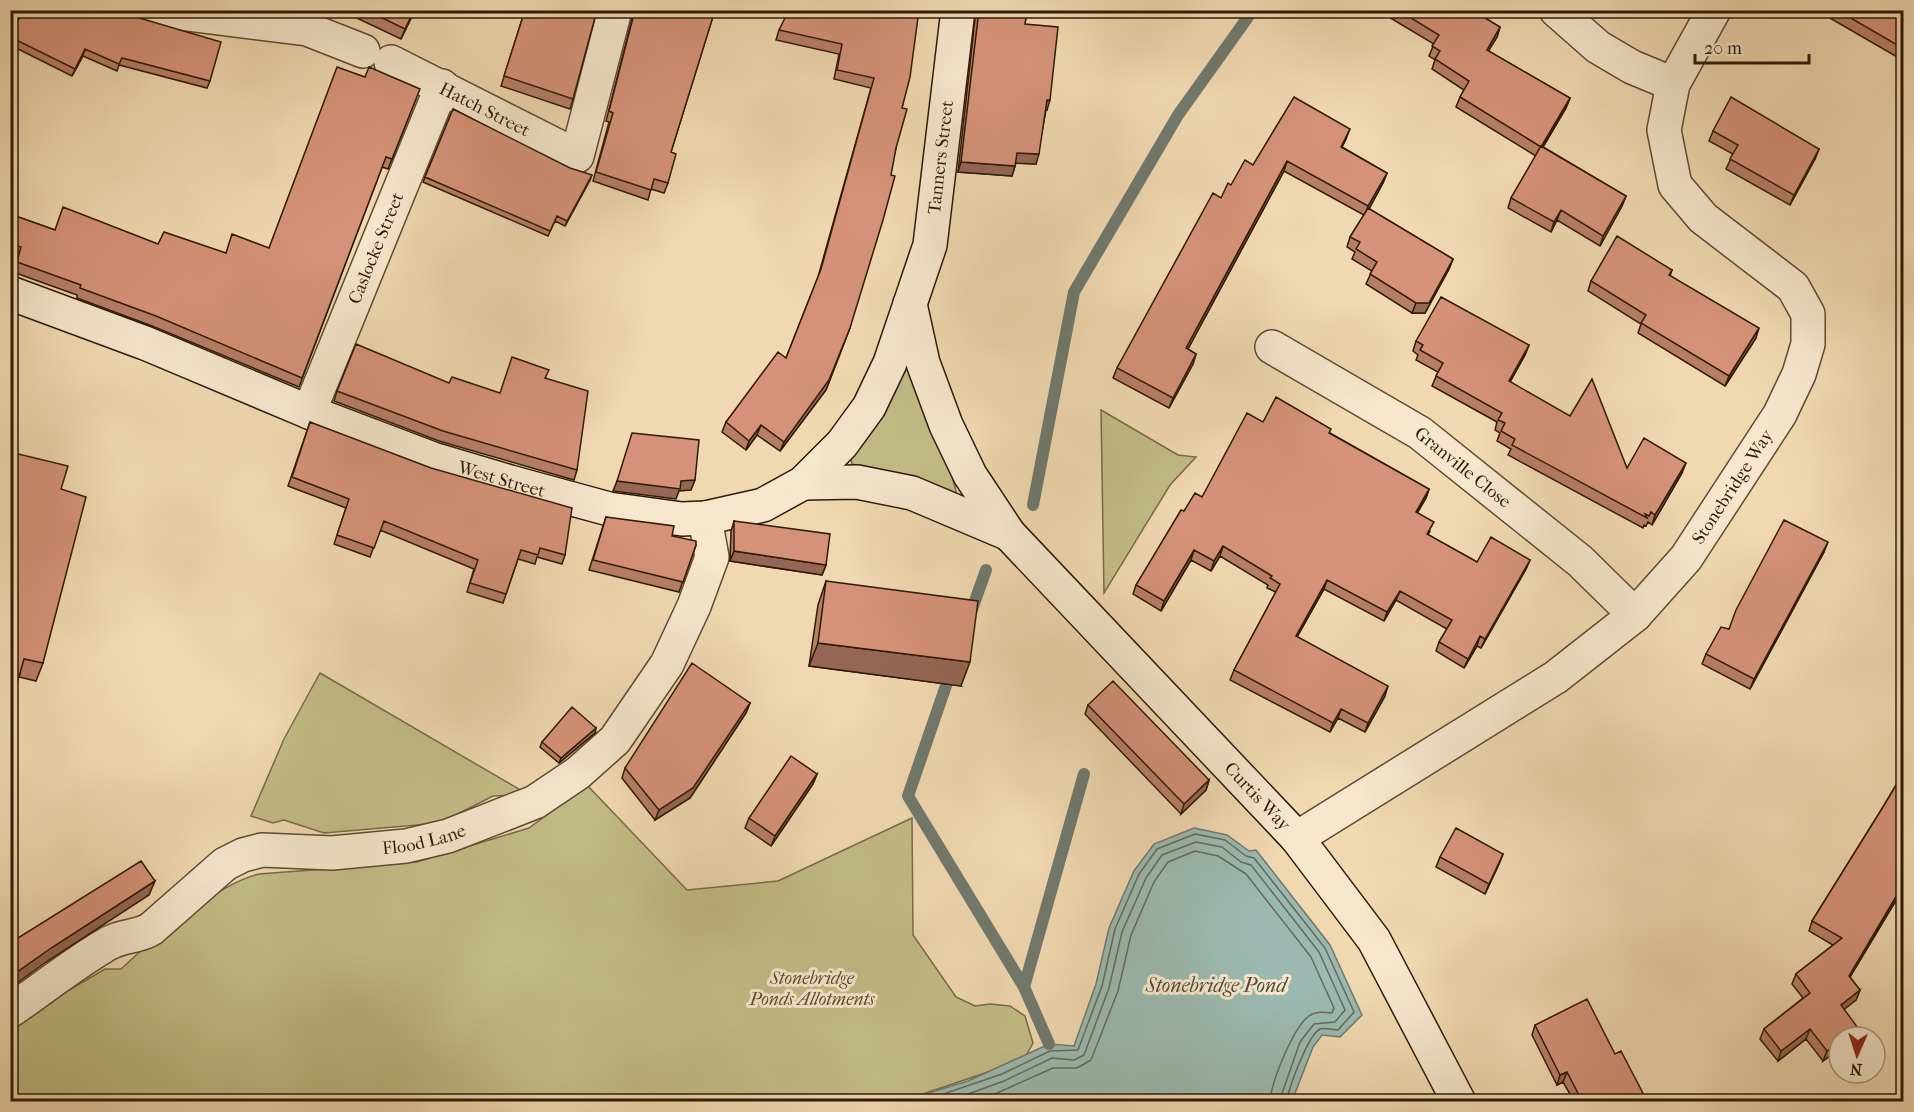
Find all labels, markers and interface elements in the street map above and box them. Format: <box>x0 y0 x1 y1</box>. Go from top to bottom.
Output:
scale bar <box>1695 27 1809 65</box>
text: 20 m <box>1704 38 1742 59</box>
street label: Hatch Street <box>436 78 534 142</box>
street label: Tanners Street <box>924 99 958 215</box>
street label: Caslocke Street <box>344 189 409 307</box>
street label: Granville Close <box>1410 423 1515 513</box>
street label: Stonebridge Way <box>1688 425 1779 548</box>
street label: West Street <box>454 457 548 502</box>
street label: Curtis Way <box>1220 758 1295 836</box>
street label: Flood Lane <box>381 820 469 859</box>
park label: Stonebridge Ponds Allotments <box>749 968 875 1010</box>
water label: Stonebridge Pond <box>1145 974 1289 997</box>
north arrow <box>1827 1025 1887 1085</box>
text: N <box>1849 1060 1863 1079</box>

